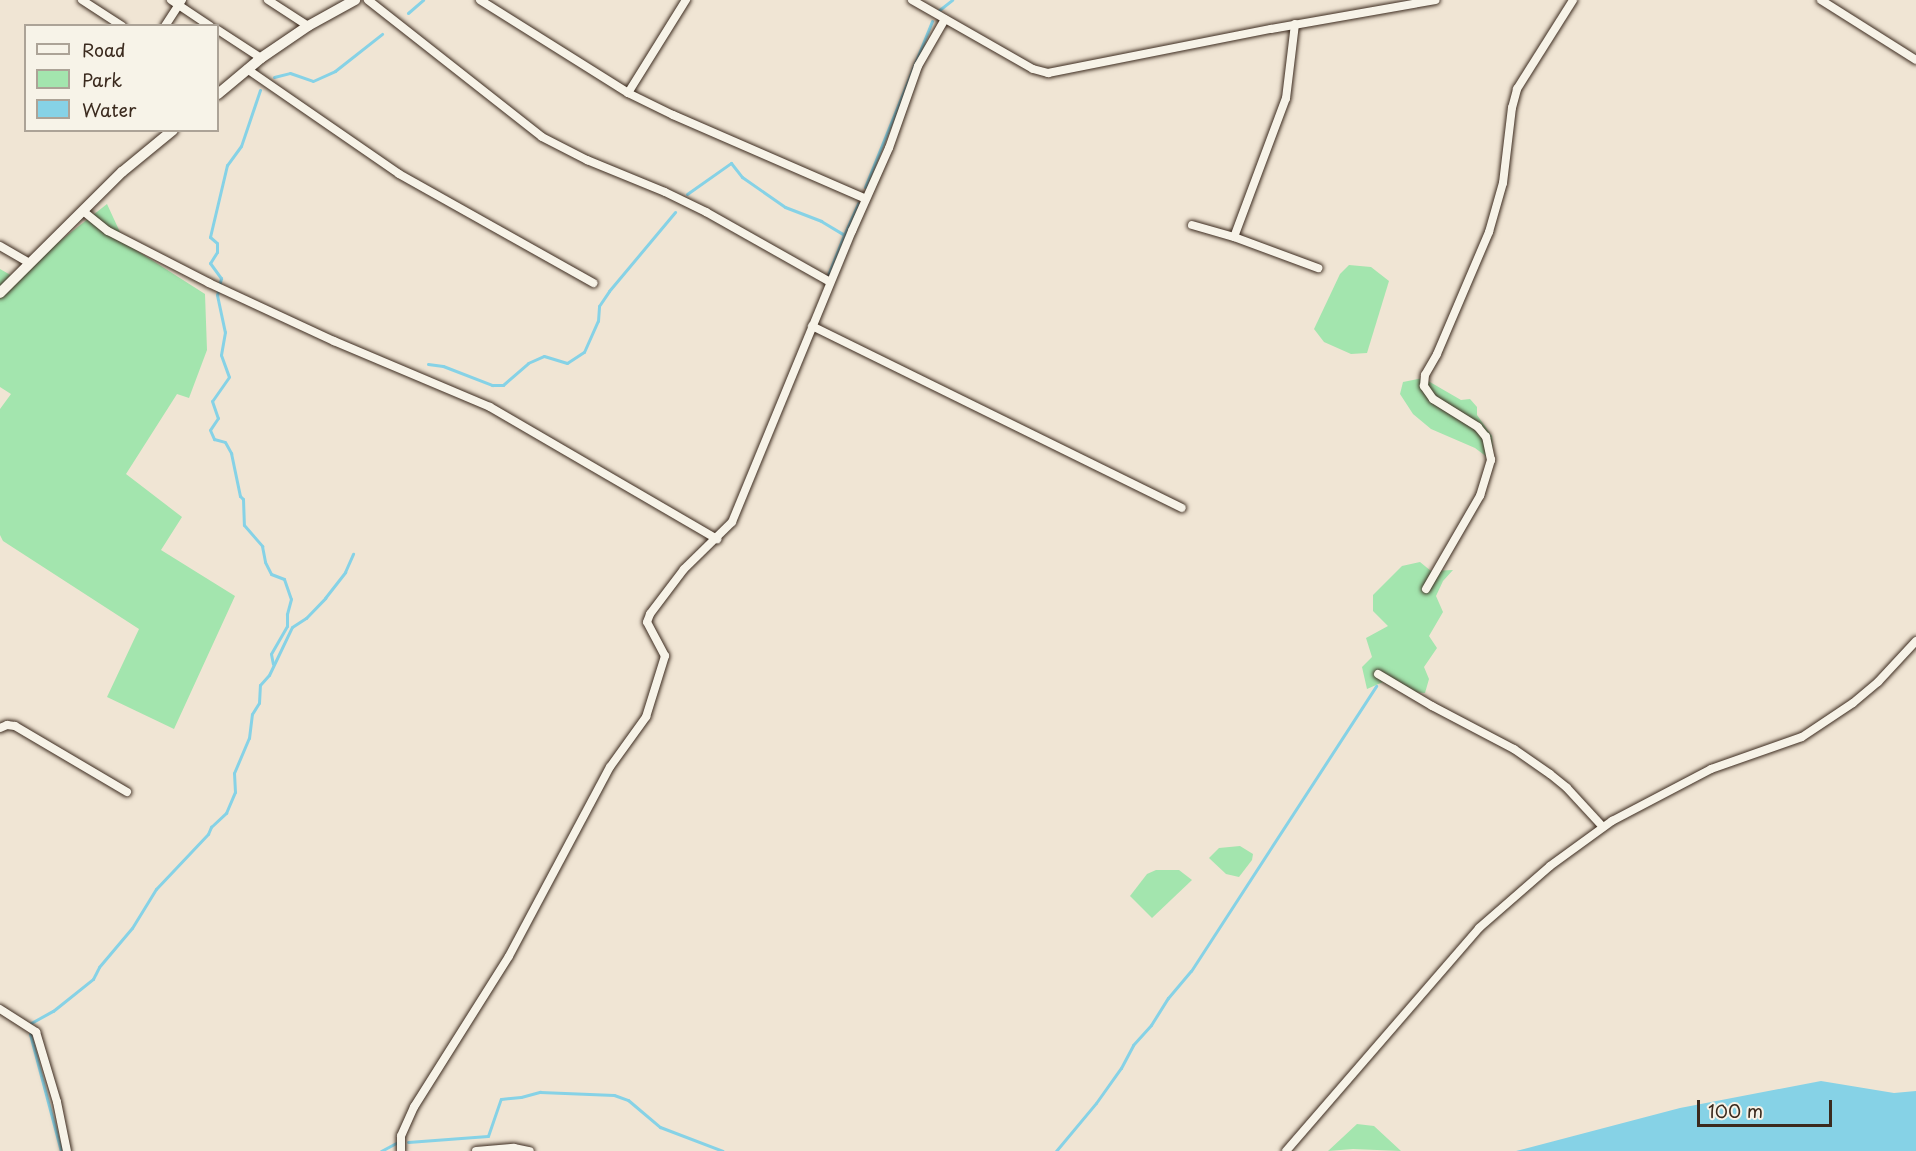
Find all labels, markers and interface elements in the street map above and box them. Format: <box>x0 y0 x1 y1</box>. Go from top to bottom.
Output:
legend <box>24 24 219 132</box>
text: Road <box>82 36 126 63</box>
text: Park <box>82 66 122 93</box>
text: Water <box>82 96 136 123</box>
scale bar <box>1700 1088 1835 1126</box>
text: 100 m <box>1708 1097 1763 1124</box>

